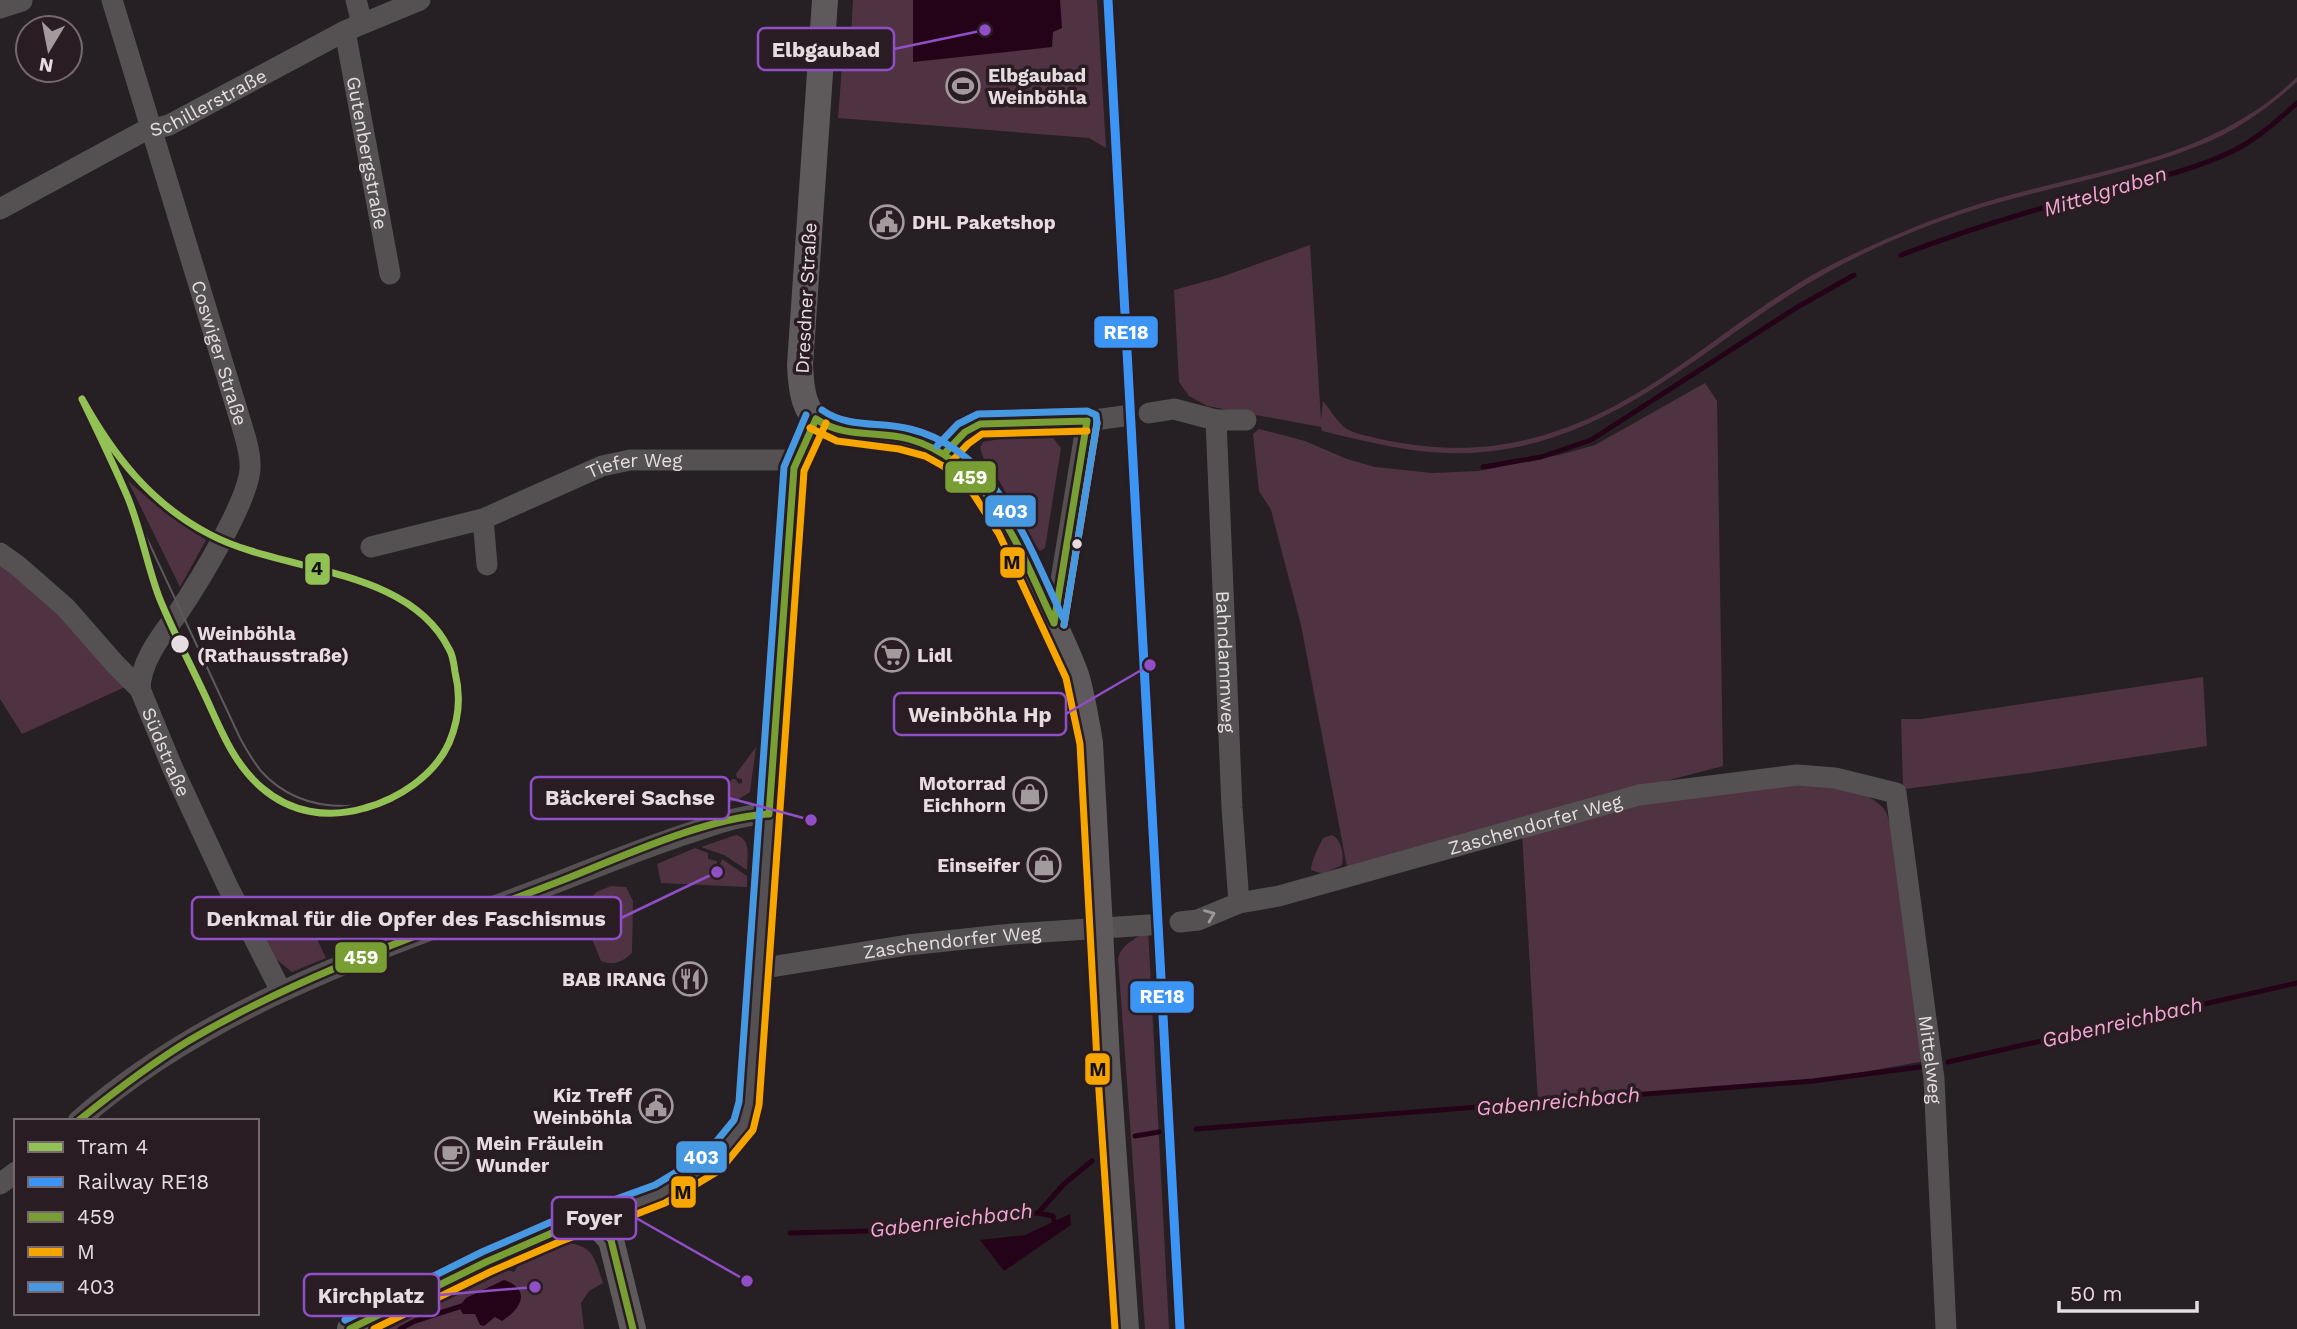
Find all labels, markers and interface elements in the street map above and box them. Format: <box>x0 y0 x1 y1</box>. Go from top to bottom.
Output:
north arrow <box>14 14 84 84</box>
callout: Elbgaubad <box>758 28 894 70</box>
text: Elbgaubad <box>772 37 880 62</box>
text: N <box>37 53 55 78</box>
street label: Schillerstraße <box>147 64 270 141</box>
place label: Elbgaubad Weinböhla <box>988 64 1087 109</box>
sports icon: Elbgaubad Weinböhla <box>944 67 982 105</box>
street label: Gutenbergstraße <box>342 74 393 231</box>
water label: Mittelgraben <box>2040 160 2170 222</box>
public building icon: DHL Paketshop <box>868 203 906 241</box>
place label: DHL Paketshop <box>912 211 1056 234</box>
street label: Dresdner Straße <box>791 222 821 374</box>
street label: Coswiger Straße <box>187 277 253 428</box>
line badge: RE18 <box>1093 315 1159 349</box>
text: RE18 <box>1103 321 1149 344</box>
street label: Tiefer Weg <box>582 449 683 483</box>
line badge: 459 <box>944 460 997 494</box>
text: 459 <box>952 466 988 489</box>
line badge: 403 <box>984 494 1037 528</box>
text: 403 <box>992 500 1028 523</box>
unlabelled marker <box>1070 537 1084 551</box>
line badge: M <box>999 546 1026 579</box>
text: M <box>1003 551 1021 574</box>
line badge: 4 <box>304 552 331 586</box>
text: 4 <box>311 557 323 580</box>
street label: Bahndammweg <box>1212 590 1240 734</box>
place label: Weinböhla (Rathausstraße) <box>197 622 349 667</box>
marker: Weinböhla (Rathausstraße) <box>169 633 191 655</box>
supermarket icon: Lidl <box>873 636 911 674</box>
place label: Lidl <box>917 644 953 667</box>
callout: Weinböhla Hp <box>894 693 1066 735</box>
text: Weinböhla Hp <box>908 702 1052 727</box>
street label: Südstraße <box>137 704 196 800</box>
place label: Motorrad Eichhorn <box>919 772 1006 817</box>
shop icon: Motorrad Eichhorn <box>1011 775 1049 813</box>
callout: Bäckerei Sachse <box>531 777 729 819</box>
text: Bäckerei Sachse <box>545 785 715 810</box>
street label: Zaschendorfer Weg <box>1446 789 1625 859</box>
shop icon: Einseifer <box>1025 846 1063 884</box>
place label: Einseifer <box>937 854 1021 877</box>
callout: Denkmal für die Opfer des Faschismus <box>192 897 621 939</box>
text: Denkmal für die Opfer des Faschismus <box>206 906 606 931</box>
one-way arrow <box>1203 909 1216 923</box>
street label: Zaschendorfer Weg <box>861 921 1043 964</box>
line badge: 459 <box>334 941 388 974</box>
text: 459 <box>343 946 379 969</box>
restaurant icon: BAB IRANG <box>671 960 709 998</box>
place label: BAB IRANG <box>562 968 666 991</box>
line badge: RE18 <box>1129 980 1195 1014</box>
text: RE18 <box>1139 985 1185 1008</box>
water label: Gabenreichbach <box>2039 991 2205 1053</box>
street label: Mittelweg <box>1914 1014 1947 1105</box>
line badge: M <box>1084 1052 1111 1086</box>
text: M <box>1089 1058 1107 1081</box>
water label: Gabenreichbach <box>1475 1081 1641 1121</box>
place label: Kiz Treff Weinböhla <box>533 1084 632 1129</box>
public building icon: Kiz Treff Weinböhla <box>637 1087 675 1125</box>
legend <box>14 1119 259 1315</box>
place label: Mein Fräulein Wunder <box>476 1132 604 1177</box>
text: Tram 4 <box>77 1134 148 1159</box>
cafe icon: Mein Fräulein Wunder <box>433 1135 471 1173</box>
line badge: 403 <box>675 1140 728 1174</box>
text: 403 <box>683 1146 719 1169</box>
text: Railway RE18 <box>77 1169 209 1194</box>
line badge: M <box>670 1175 697 1209</box>
text: M <box>674 1181 692 1204</box>
callout: Foyer <box>552 1197 636 1239</box>
water label: Gabenreichbach <box>868 1198 1034 1242</box>
text: 459 <box>77 1204 115 1229</box>
text: Foyer <box>566 1205 622 1230</box>
text: M <box>77 1239 95 1264</box>
scale bar <box>2059 1270 2197 1314</box>
text: 403 <box>77 1274 115 1299</box>
callout: Kirchplatz <box>304 1274 439 1316</box>
text: 50 m <box>2070 1281 2122 1306</box>
text: Kirchplatz <box>318 1283 424 1308</box>

